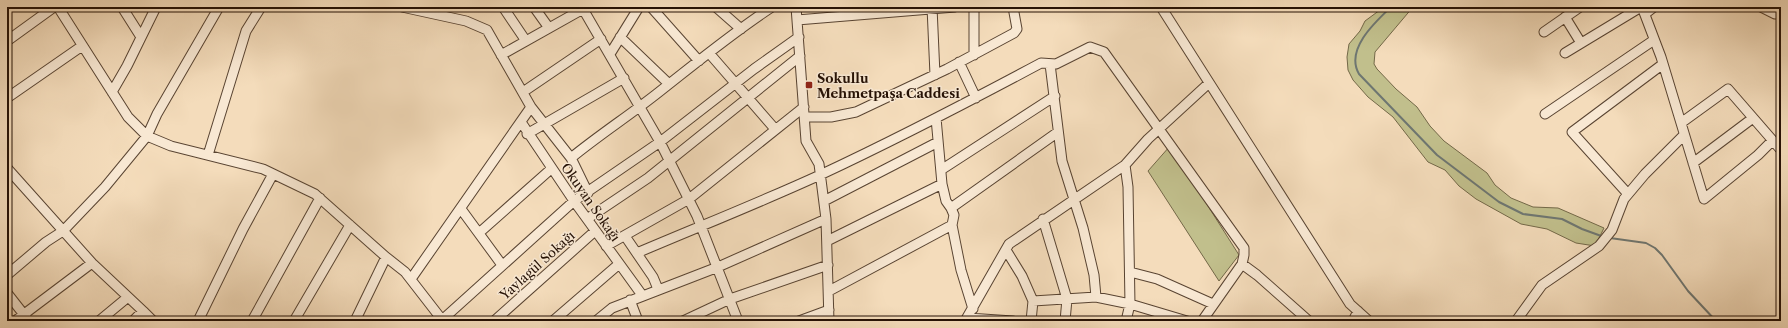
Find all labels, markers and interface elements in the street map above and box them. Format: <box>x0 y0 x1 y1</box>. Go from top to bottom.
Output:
place label: Sokullu Mehmetpaşa Caddesi <box>817 70 960 101</box>
marker: Sokullu Mehmetpaşa Caddesi <box>804 80 814 90</box>
street label: Okuyan Sokağı <box>558 160 624 244</box>
street label: Yaylagül Sokağı <box>496 227 578 303</box>

